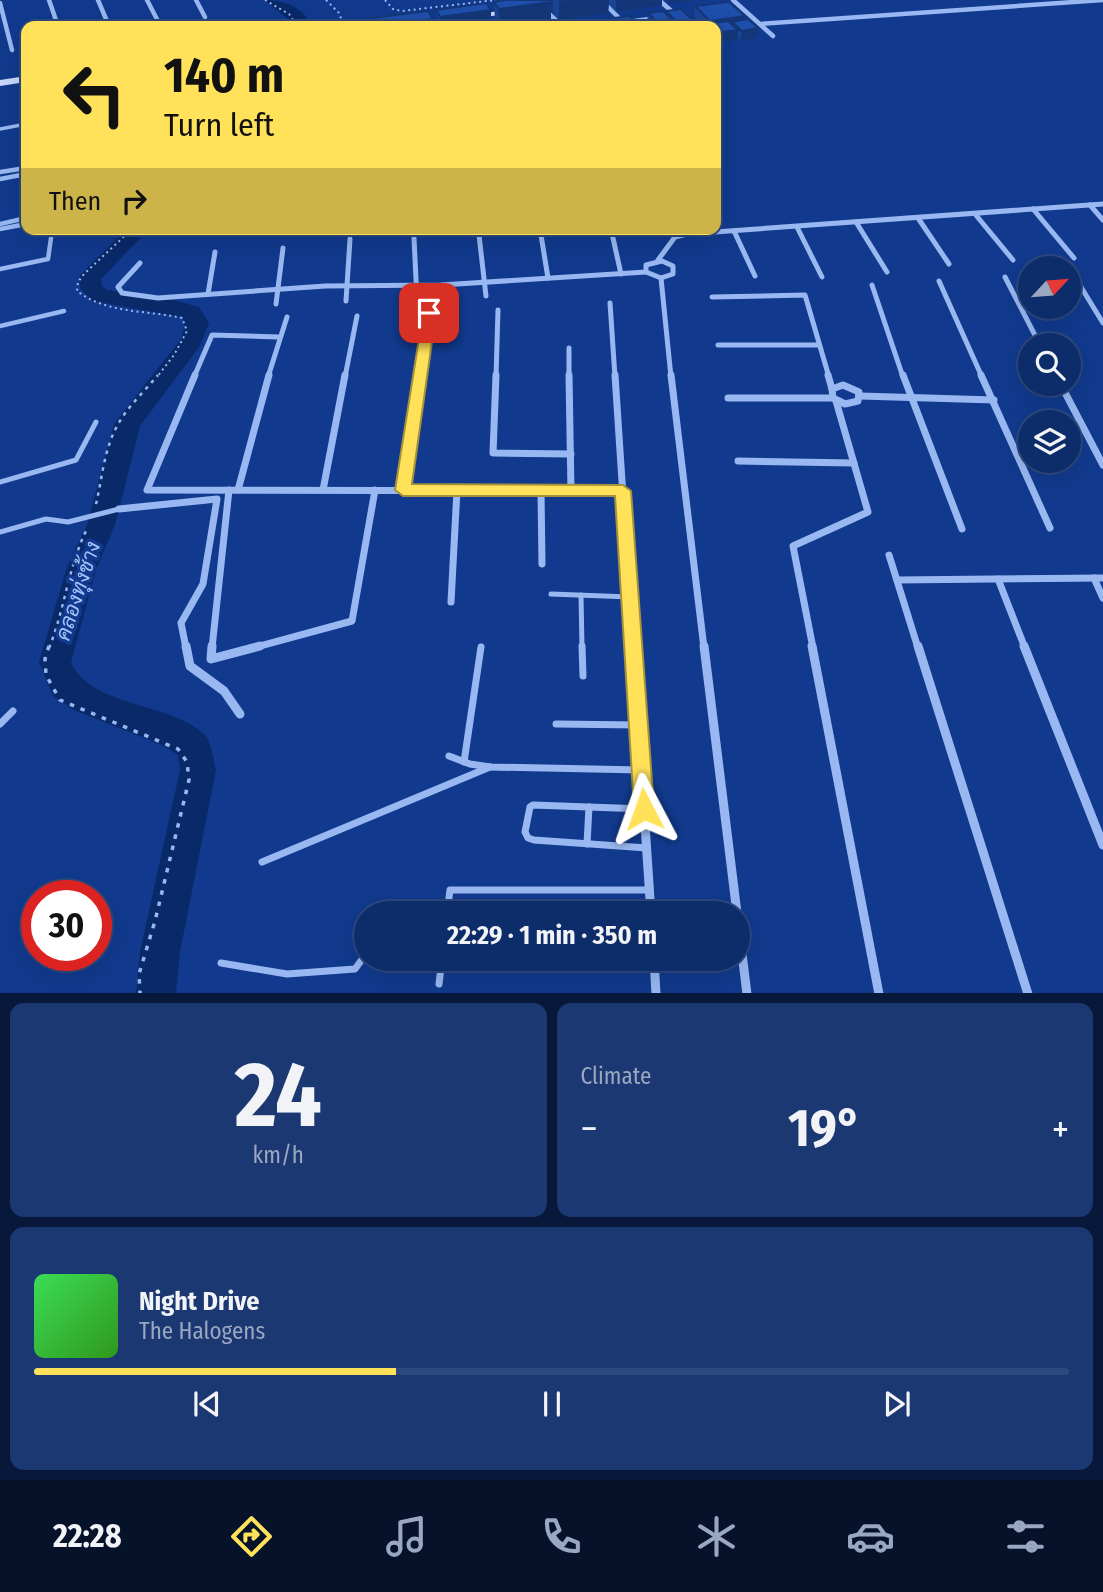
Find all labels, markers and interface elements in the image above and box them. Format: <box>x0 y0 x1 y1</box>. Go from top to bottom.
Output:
text: 140 m <box>164 46 284 105</box>
icon: left <box>49 49 140 140</box>
text: Turn left <box>164 106 274 144</box>
icon: right <box>115 182 153 220</box>
text: Then <box>49 186 101 217</box>
north arrow <box>1018 256 1082 318</box>
map controls <box>1018 256 1081 473</box>
pin <box>399 283 459 343</box>
icon: arrive <box>410 294 448 332</box>
button: search <box>1018 333 1081 396</box>
button: layers <box>1018 410 1081 473</box>
water label: คลองทุ่งช้าง <box>50 538 107 644</box>
position arrow <box>607 772 681 846</box>
speed limit sign: 30 <box>21 880 112 971</box>
text: 22:29 · 1 min · 350 m <box>447 920 657 951</box>
text: 24 <box>235 1041 322 1150</box>
text: Climate <box>581 1062 651 1090</box>
text: 19° <box>788 1097 861 1160</box>
text: − <box>581 1106 598 1152</box>
text: + <box>1052 1106 1069 1152</box>
text: km/h <box>253 1141 304 1169</box>
text: Night Drive <box>139 1286 259 1317</box>
text: The Halogens <box>139 1317 265 1345</box>
icon: previous <box>188 1385 226 1423</box>
icon: pause <box>533 1385 571 1423</box>
icon: next <box>878 1385 916 1423</box>
icon: directions <box>227 1512 276 1561</box>
icon: music <box>382 1512 431 1561</box>
icon: phone <box>537 1512 586 1561</box>
icon: climate <box>692 1512 741 1561</box>
icon: car <box>846 1512 895 1561</box>
icon: filters <box>1001 1512 1050 1561</box>
text: 22:28 <box>53 1517 122 1555</box>

